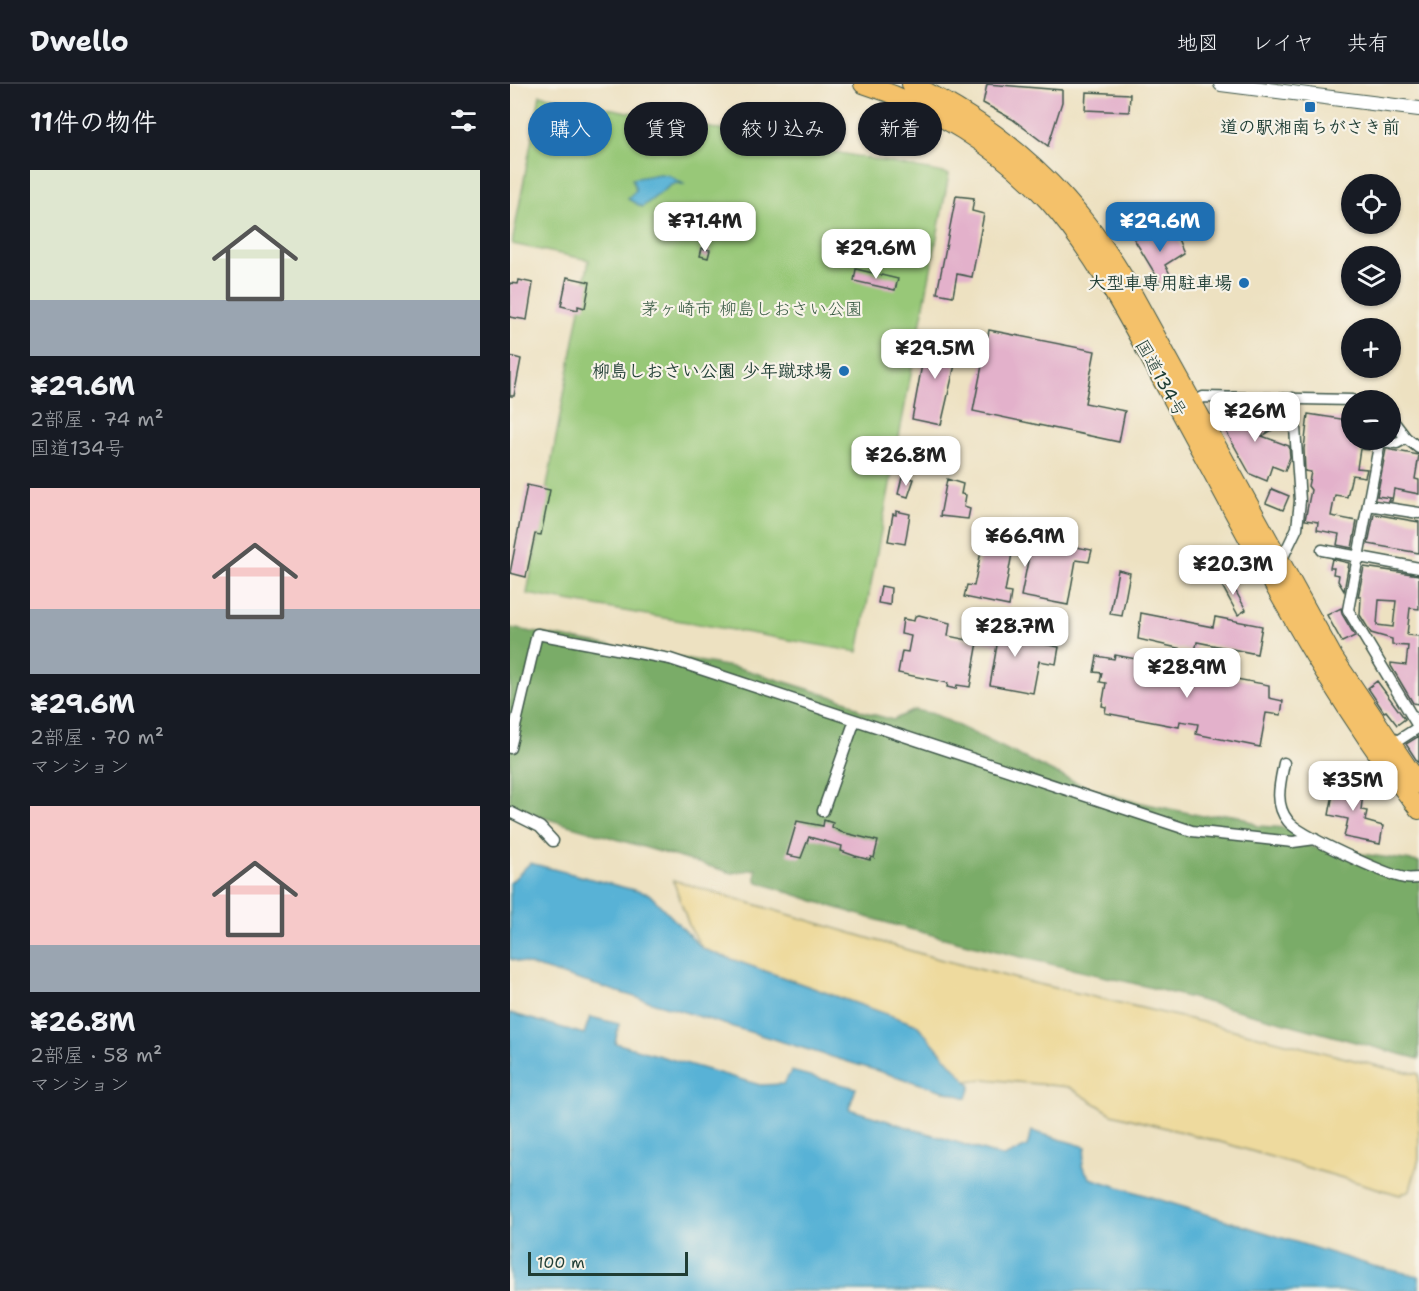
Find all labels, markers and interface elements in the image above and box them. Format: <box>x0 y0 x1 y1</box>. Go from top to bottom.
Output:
text: Dwello <box>30 22 129 60</box>
text: 地図 <box>1177 29 1219 57</box>
text: レイヤ <box>1252 29 1314 57</box>
text: 共有 <box>1347 29 1389 57</box>
marker: 道の駅湘南ちがさき前 <box>1303 100 1317 114</box>
chip: 購入 <box>528 102 612 156</box>
chip: 賃貸 <box>624 102 708 156</box>
chip: 絞り込み <box>720 102 846 156</box>
chip: 新着 <box>858 102 942 156</box>
text: 11件の物件 <box>30 104 157 139</box>
icon: filters <box>447 104 480 137</box>
place label: 道の駅湘南ちがさき前 <box>1220 115 1400 139</box>
map controls <box>1341 174 1401 450</box>
button: locate <box>1341 174 1401 234</box>
pin: ¥71.4M <box>656 202 754 253</box>
pin: ¥29.6M <box>1111 202 1209 253</box>
text: ¥71.4M <box>668 208 742 234</box>
text: ¥29.6M <box>1120 208 1200 234</box>
icon: home <box>201 209 309 317</box>
pin: ¥29.6M <box>827 229 925 280</box>
text: ¥29.6M <box>836 235 916 261</box>
button: layers <box>1341 246 1401 306</box>
place label: 大型車専用駐車場 <box>1088 271 1232 295</box>
marker: 大型車専用駐車場 <box>1237 276 1251 290</box>
park label: 茅ヶ崎市 柳島しおさい公園 <box>641 297 863 321</box>
button: + <box>1341 318 1401 378</box>
pin: ¥29.5M <box>886 329 984 380</box>
text: ¥29.5M <box>895 335 975 361</box>
street label: 国道134号 <box>1130 335 1192 421</box>
place label: 柳島しおさい公園 少年蹴球場 <box>592 359 832 383</box>
marker: 柳島しおさい公園 少年蹴球場 <box>837 364 851 378</box>
text: ¥29.6M <box>30 368 135 403</box>
button: − <box>1341 390 1401 450</box>
pin: ¥26M <box>1219 392 1291 443</box>
text: ¥26M <box>1224 398 1286 424</box>
text: 2部屋 · 74 m² <box>30 406 164 432</box>
text: 国道134号 <box>30 435 125 461</box>
pin: ¥26.8M <box>857 436 955 487</box>
text: ¥26.8M <box>865 442 947 468</box>
pin: ¥66.9M <box>976 517 1074 568</box>
text: ¥66.9M <box>985 523 1065 549</box>
icon: home <box>201 527 309 635</box>
pin: ¥20.3M <box>1184 545 1282 596</box>
text: ¥20.3M <box>1193 551 1273 577</box>
pin: ¥28.7M <box>966 607 1064 658</box>
text: ¥28.7M <box>975 613 1055 639</box>
pin: ¥28.9M <box>1138 648 1236 699</box>
text: ¥28.9M <box>1148 654 1226 680</box>
text: ¥29.6M <box>30 686 135 721</box>
text: 2部屋 · 70 m² <box>30 724 164 750</box>
text: マンション <box>30 753 129 779</box>
pin: ¥35M <box>1317 761 1389 812</box>
text: ¥35M <box>1323 767 1383 793</box>
icon: home <box>201 845 309 953</box>
text: ¥26.8M <box>30 1004 136 1039</box>
text: 2部屋 · 58 m² <box>30 1042 162 1068</box>
text: マンション <box>30 1071 129 1097</box>
scale bar <box>528 1249 688 1276</box>
text: 100 m <box>537 1252 585 1273</box>

